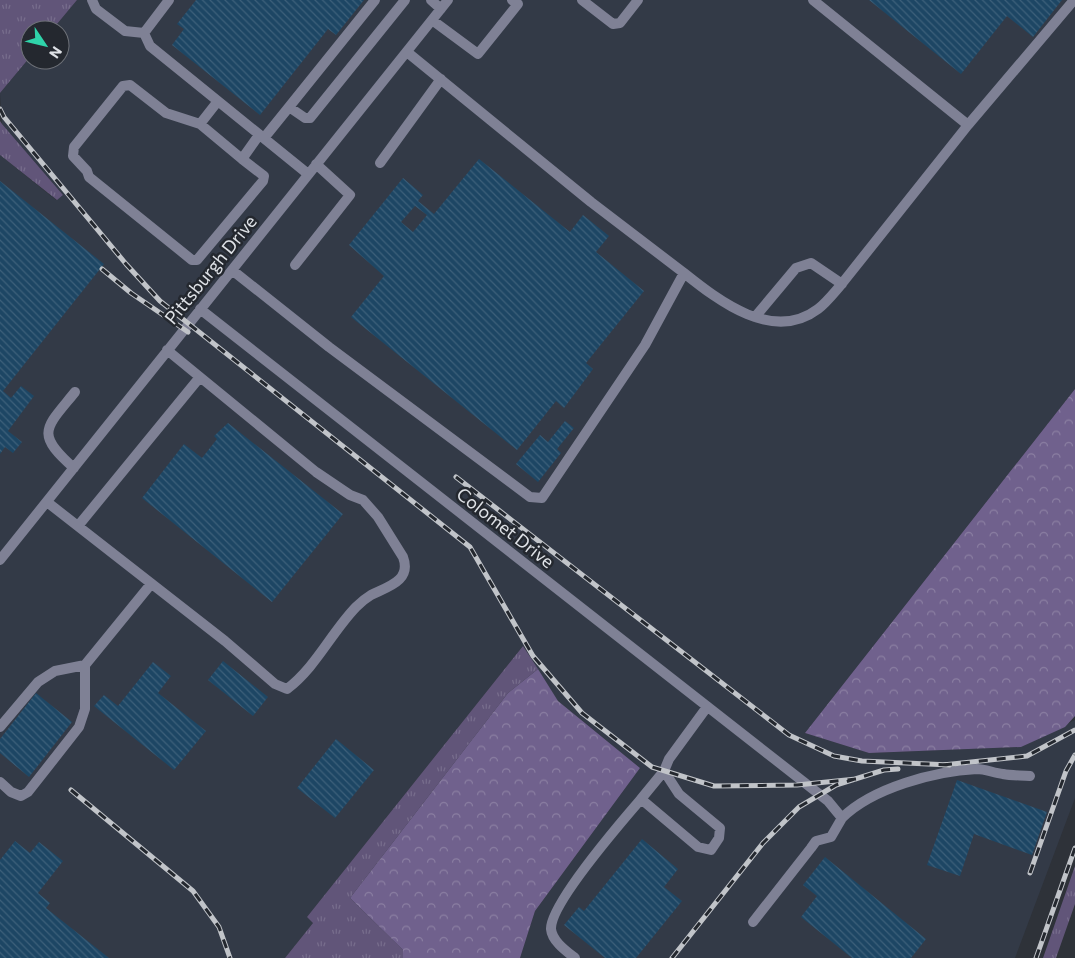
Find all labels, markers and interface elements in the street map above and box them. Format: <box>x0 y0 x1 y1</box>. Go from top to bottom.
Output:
north arrow <box>20 20 70 70</box>
text: N <box>46 44 66 62</box>
street label: Pittsburgh Drive <box>160 210 261 328</box>
street label: Colomet Drive <box>452 482 559 572</box>

